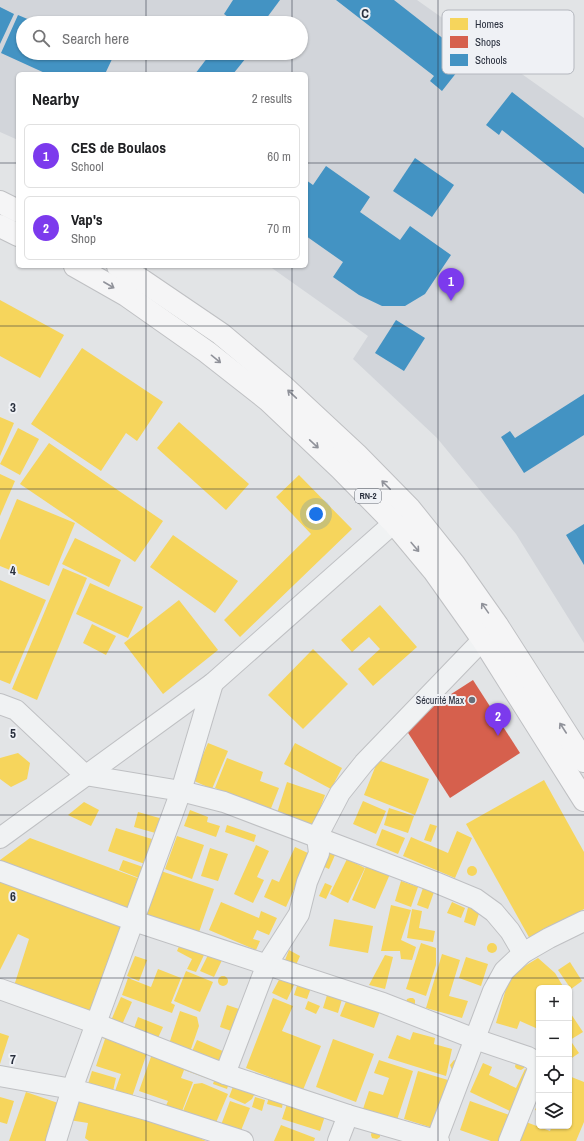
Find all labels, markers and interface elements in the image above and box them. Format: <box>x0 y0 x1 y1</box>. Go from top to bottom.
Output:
text: C <box>361 5 369 22</box>
legend <box>442 10 574 74</box>
search box <box>16 16 308 60</box>
text: Homes <box>475 17 504 31</box>
icon: search <box>30 27 52 49</box>
text: Search here <box>62 28 129 49</box>
text: Shops <box>475 35 501 49</box>
text: Schools <box>475 53 508 67</box>
text: Nearby <box>32 87 79 110</box>
text: 2 results <box>252 90 292 107</box>
text: CES de Boulaos <box>71 137 166 158</box>
text: 1 <box>43 148 49 165</box>
text: 60 m <box>267 148 291 165</box>
text: School <box>71 158 104 175</box>
text: Vap's <box>71 209 103 230</box>
text: 2 <box>43 220 49 237</box>
text: 70 m <box>267 220 291 237</box>
text: Shop <box>71 230 96 247</box>
pin: 1 <box>438 268 464 301</box>
one-way arrow <box>103 282 115 290</box>
one-way arrow <box>211 355 222 363</box>
one-way arrow <box>287 390 297 399</box>
text: 3 <box>10 399 16 416</box>
one-way arrow <box>309 439 319 448</box>
one-way arrow <box>381 480 391 490</box>
road number: RN-2 <box>355 489 381 503</box>
your location <box>306 504 326 524</box>
one-way arrow <box>410 542 419 553</box>
text: 4 <box>10 562 16 579</box>
one-way arrow <box>481 602 489 613</box>
place label: Sécurité Max <box>416 694 465 707</box>
marker: Sécurité Max <box>467 695 477 705</box>
pin: 2 <box>485 703 511 736</box>
one-way arrow <box>559 723 567 734</box>
text: 5 <box>10 725 16 742</box>
text: 6 <box>10 888 16 905</box>
map controls <box>536 985 572 1129</box>
button: + <box>536 985 572 1021</box>
button: − <box>536 1021 572 1057</box>
text: 7 <box>10 1051 16 1068</box>
button: locate <box>536 1057 572 1093</box>
button: layers <box>536 1093 572 1129</box>

